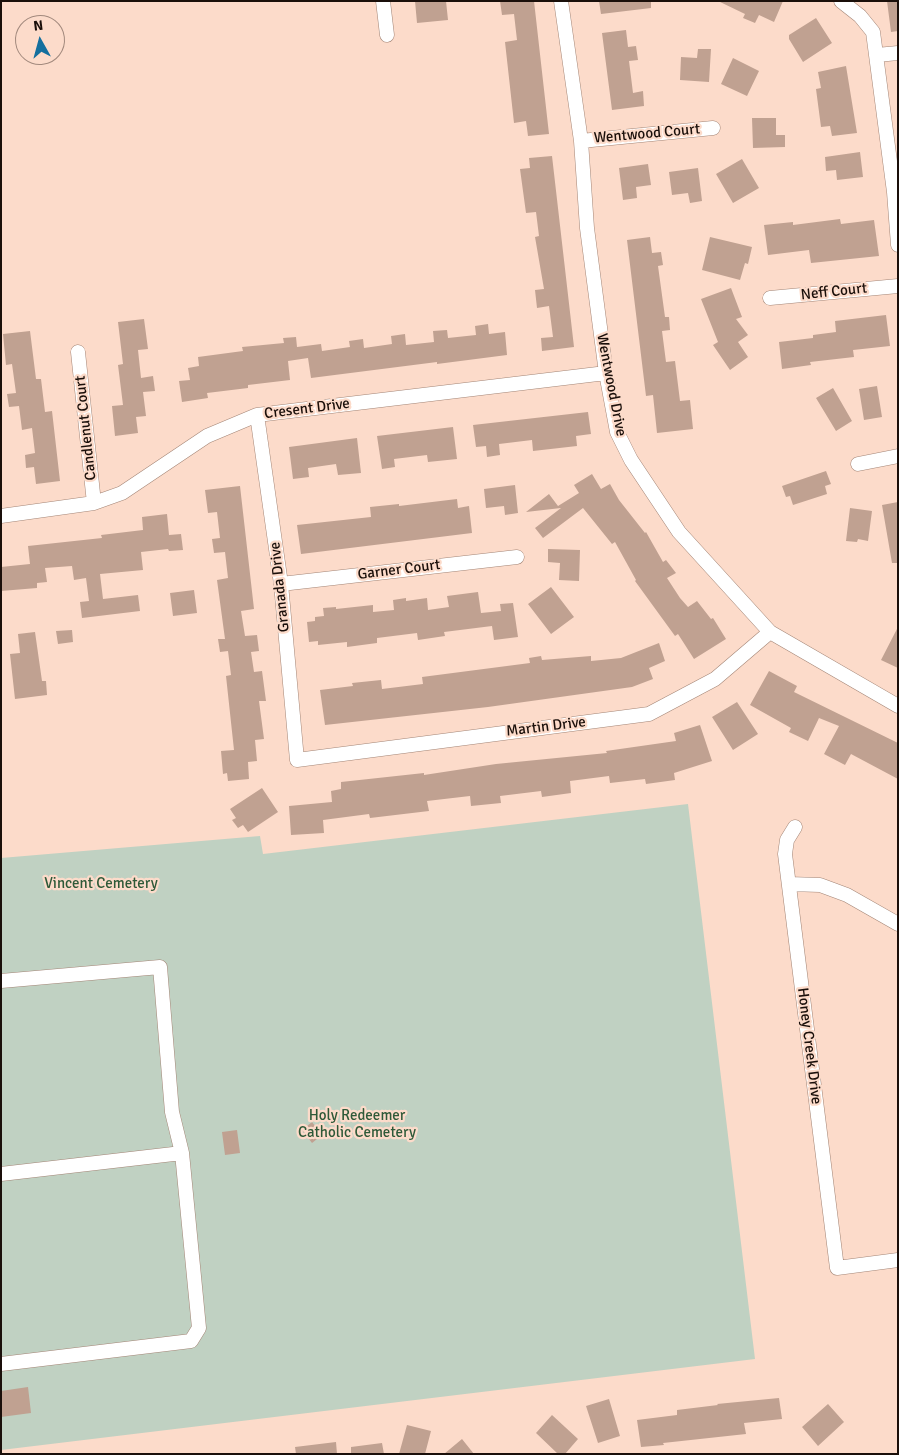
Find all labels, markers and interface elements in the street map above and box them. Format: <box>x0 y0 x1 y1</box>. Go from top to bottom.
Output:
north arrow <box>15 15 65 65</box>
text: N <box>32 17 44 35</box>
street label: Wentwood Court <box>593 120 701 148</box>
street label: Neff Court <box>800 280 868 304</box>
street label: Wentwood Drive <box>592 332 630 438</box>
street label: Candlenut Court <box>72 375 100 481</box>
street label: Cresent Drive <box>263 395 351 423</box>
street label: Granada Drive <box>266 541 294 633</box>
street label: Garner Court <box>357 556 441 584</box>
street label: Martin Drive <box>505 713 587 741</box>
park label: Vincent Cemetery <box>44 875 158 893</box>
street label: Honey Creek Drive <box>793 987 825 1105</box>
park label: Holy Redeemer Catholic Cemetery <box>298 1107 416 1142</box>

